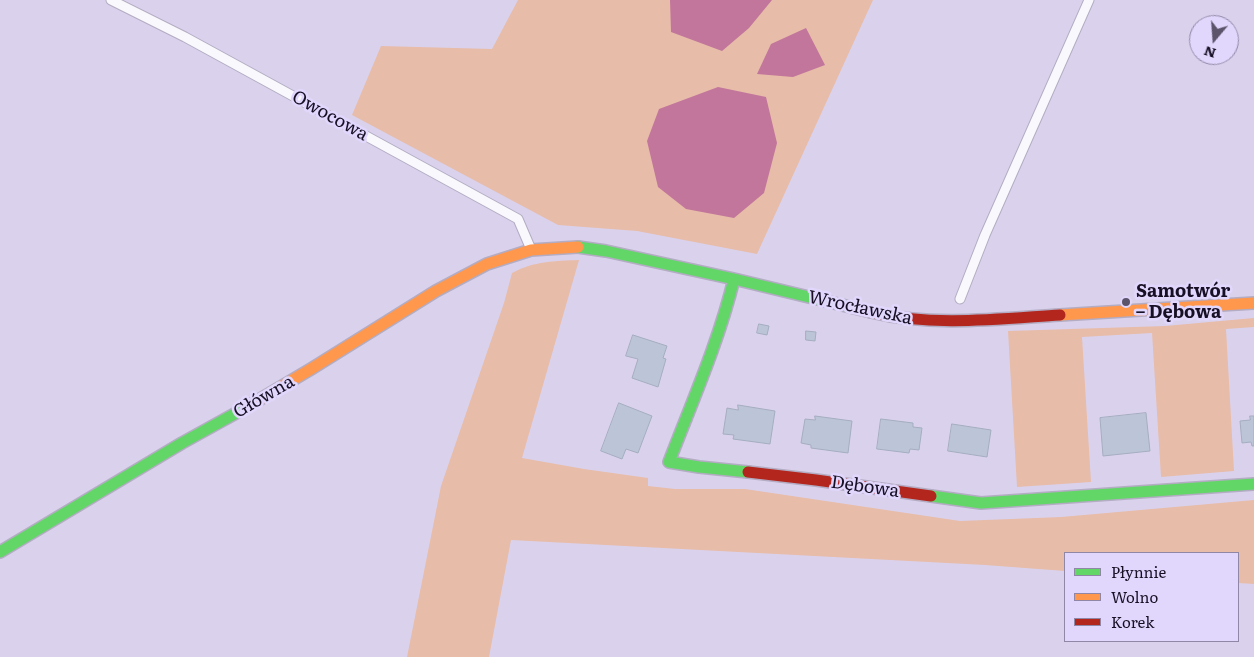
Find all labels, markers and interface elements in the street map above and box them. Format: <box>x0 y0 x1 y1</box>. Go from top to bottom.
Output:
north arrow <box>1189 15 1239 65</box>
text: N <box>1201 42 1218 65</box>
street label: Owocowa <box>288 86 372 146</box>
place label: Samotwór – Dębowa <box>1136 281 1230 324</box>
street label: Wrocławska <box>806 286 914 330</box>
marker: Samotwór – Dębowa <box>1120 296 1132 308</box>
street label: Główna <box>230 371 298 423</box>
street label: Dębowa <box>829 472 901 502</box>
legend <box>1064 552 1239 642</box>
text: Płynnie <box>1111 560 1166 583</box>
text: Wolno <box>1111 585 1158 608</box>
text: Korek <box>1111 610 1154 633</box>

